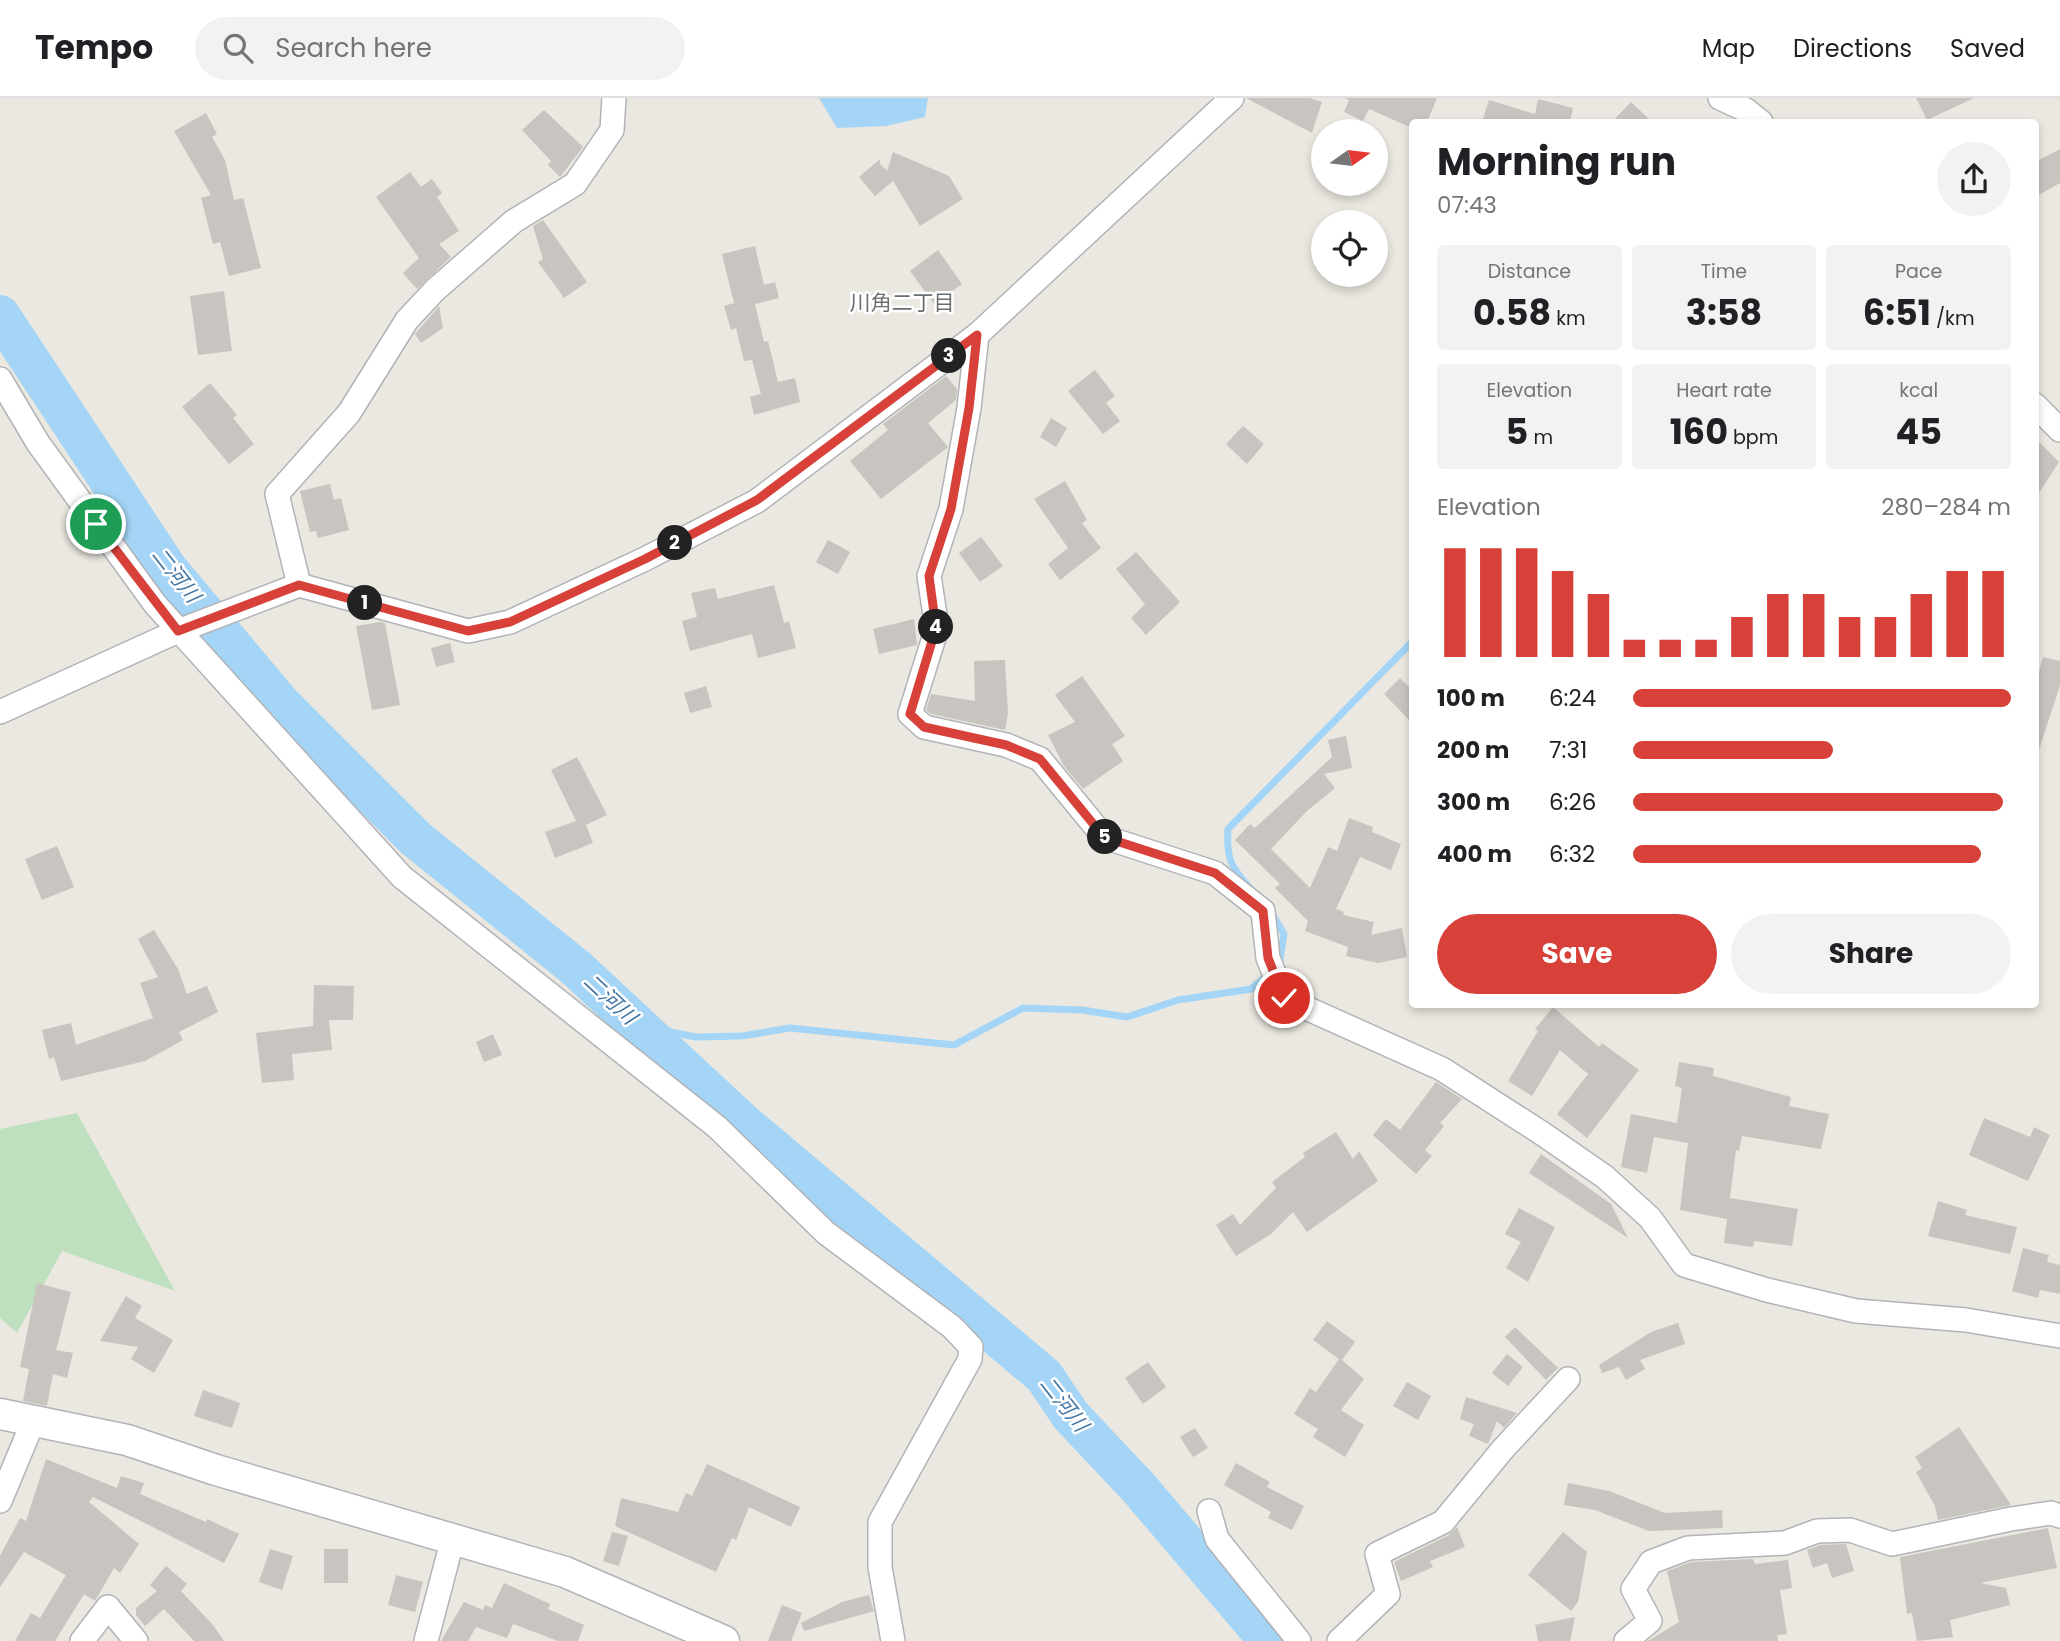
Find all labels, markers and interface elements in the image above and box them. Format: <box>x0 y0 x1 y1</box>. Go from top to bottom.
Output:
search box <box>195 17 685 80</box>
text: Tempo <box>35 24 153 71</box>
icon: search <box>219 29 257 67</box>
text: Search here <box>275 30 432 66</box>
text: Map <box>1702 32 1755 65</box>
text: Directions <box>1793 32 1912 65</box>
text: Saved <box>1950 32 2025 65</box>
north arrow <box>1311 119 1388 196</box>
map controls <box>1311 119 1388 287</box>
text: Morning run <box>1437 135 1676 188</box>
button: share <box>1937 142 2011 216</box>
text: 07:43 <box>1437 189 1497 221</box>
button: locate <box>1311 210 1388 287</box>
text: Distance <box>1488 258 1571 285</box>
text: Time <box>1701 258 1747 285</box>
text: Pace <box>1895 258 1942 285</box>
district label: 川角二丁目 <box>850 288 955 317</box>
text: 0.58 <box>1473 288 1551 337</box>
text: 3:58 <box>1686 288 1762 337</box>
text: 6:51 <box>1863 288 1931 337</box>
text: km <box>1551 305 1586 332</box>
text: /km <box>1931 305 1974 332</box>
pin: 3 <box>932 338 967 374</box>
text: 3 <box>943 342 954 369</box>
text: Elevation <box>1487 377 1572 404</box>
text: Heart rate <box>1676 377 1772 404</box>
text: kcal <box>1899 377 1938 404</box>
text: 5 <box>1506 407 1528 456</box>
text: 160 <box>1670 407 1728 456</box>
text: 45 <box>1895 407 1942 456</box>
text: m <box>1528 424 1553 451</box>
text: bpm <box>1728 424 1778 451</box>
text: Elevation <box>1437 491 1541 523</box>
text: 280–284 m <box>1881 491 2011 523</box>
pin <box>66 494 126 554</box>
icon: arrive <box>77 505 115 543</box>
pin: 2 <box>658 526 692 560</box>
text: 2 <box>669 529 680 556</box>
water label: 二河川 <box>146 541 208 610</box>
pin: 1 <box>348 586 382 620</box>
text: 1 <box>361 589 368 616</box>
pin: 4 <box>918 610 954 644</box>
text: 4 <box>929 613 942 640</box>
text: 100 m <box>1437 682 1505 714</box>
text: 6:24 <box>1549 682 1596 714</box>
text: 200 m <box>1437 734 1509 766</box>
text: 7:31 <box>1549 734 1587 766</box>
text: 300 m <box>1437 786 1510 818</box>
text: 6:26 <box>1549 786 1596 818</box>
pin: 5 <box>1088 820 1122 854</box>
text: 5 <box>1098 823 1111 850</box>
text: 400 m <box>1437 838 1512 870</box>
text: 6:32 <box>1549 838 1595 870</box>
button: Save <box>1437 914 1717 994</box>
button: Share <box>1731 914 2011 994</box>
water label: 二河川 <box>577 967 645 1032</box>
pin <box>1254 968 1314 1028</box>
icon: check <box>1265 979 1303 1017</box>
water label: 二河川 <box>1034 1370 1096 1439</box>

